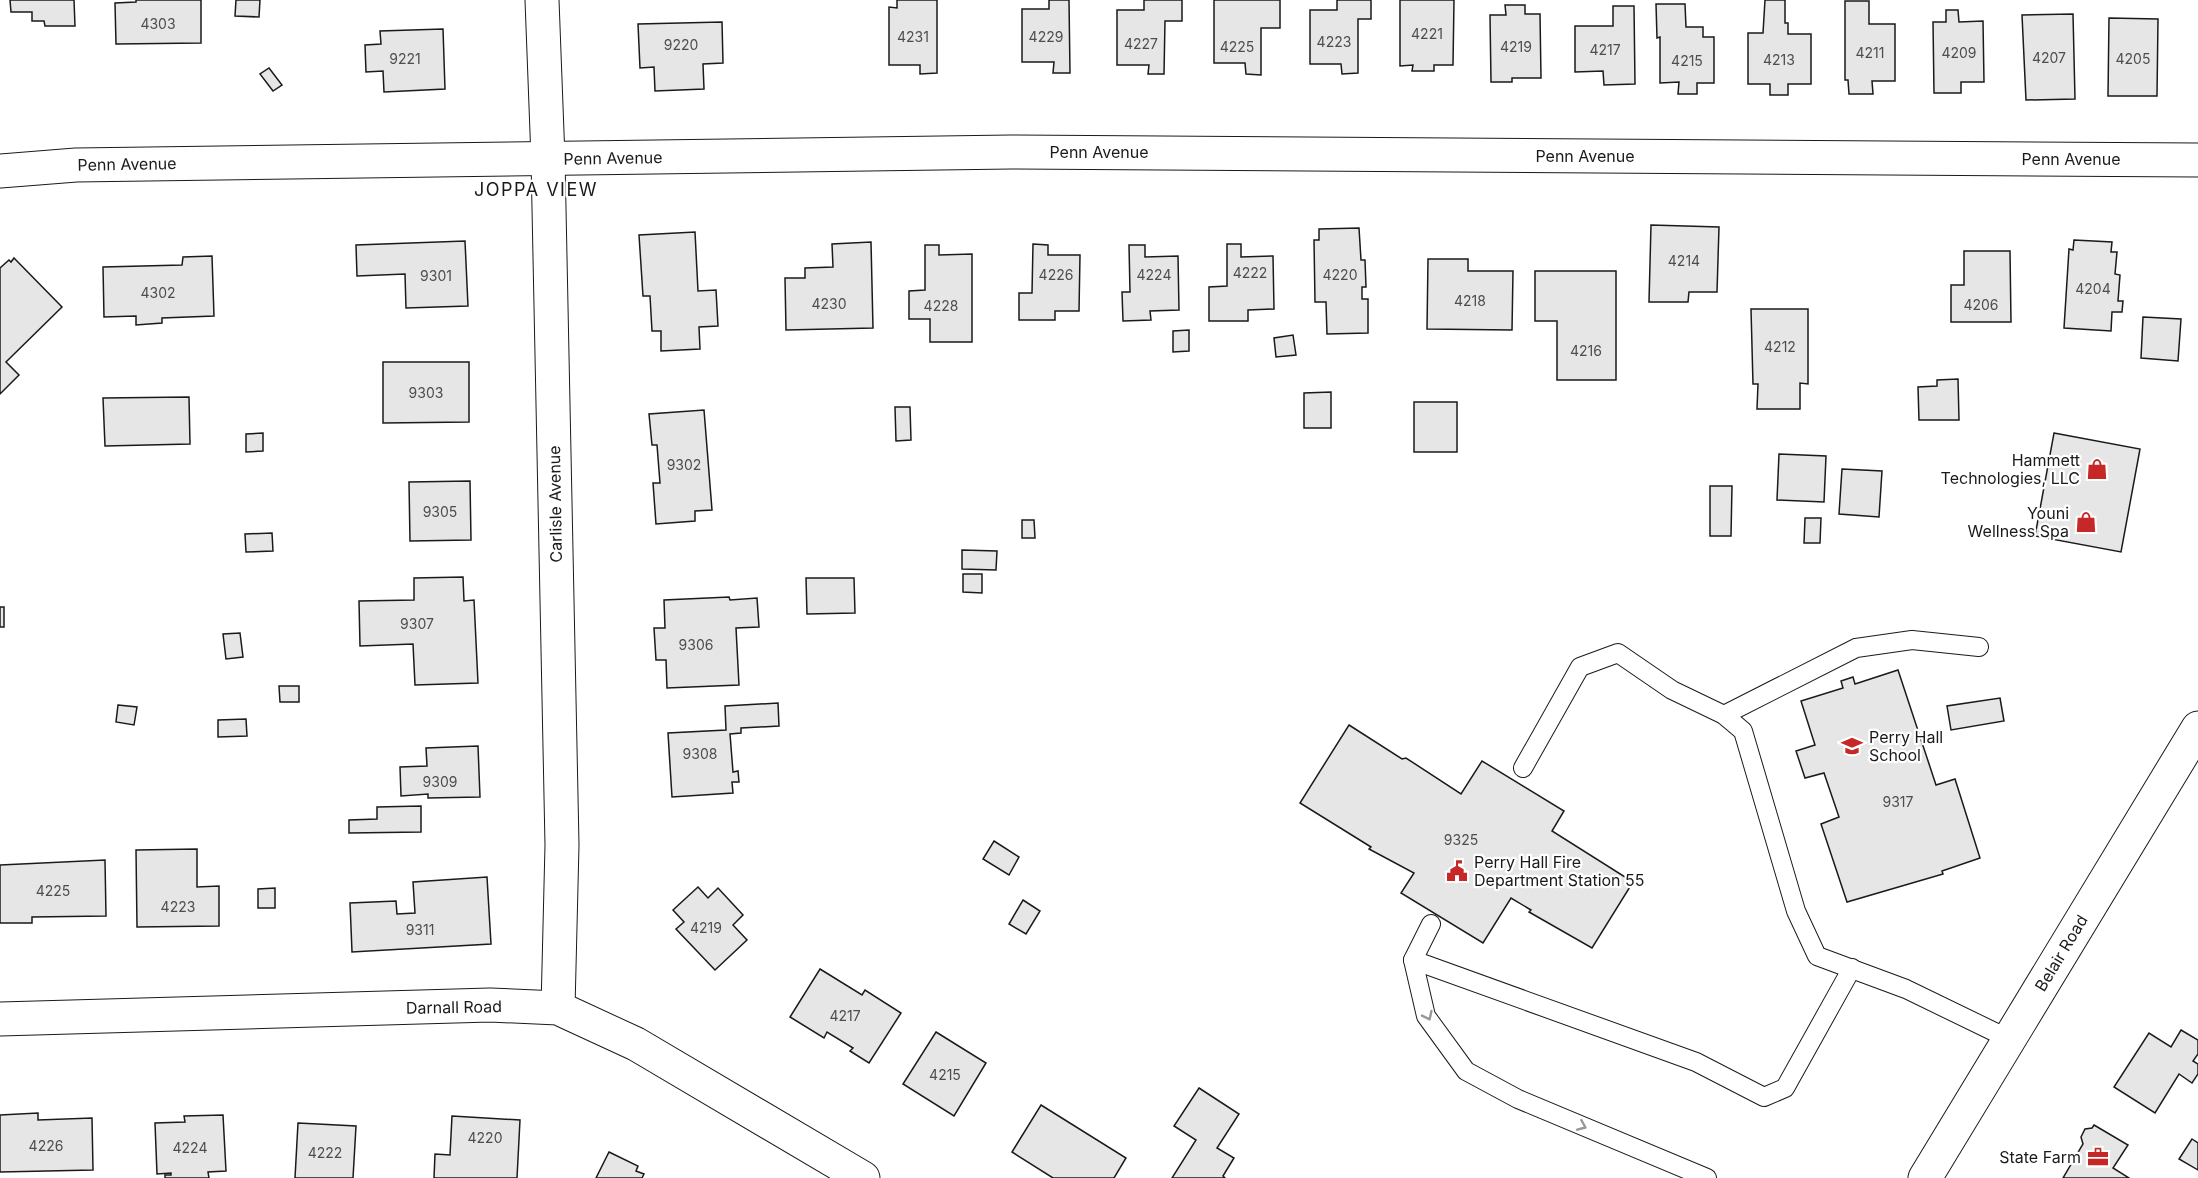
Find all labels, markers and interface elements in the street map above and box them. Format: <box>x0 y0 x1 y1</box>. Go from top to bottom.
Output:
house number: 4303 <box>140 15 176 32</box>
house number: 4221 <box>1411 25 1443 42</box>
house number: 4231 <box>897 28 929 45</box>
house number: 4229 <box>1029 28 1063 45</box>
house number: 4223 <box>1317 33 1351 50</box>
house number: 4227 <box>1124 35 1158 52</box>
house number: 9220 <box>664 36 698 53</box>
house number: 4225 <box>1220 38 1254 55</box>
house number: 4219 <box>1500 38 1532 55</box>
house number: 4217 <box>1589 41 1621 58</box>
house number: 4211 <box>1856 44 1884 61</box>
house number: 4209 <box>1941 44 1977 61</box>
house number: 4207 <box>2032 49 2066 66</box>
house number: 9221 <box>389 50 421 67</box>
house number: 4205 <box>2116 50 2150 67</box>
house number: 4213 <box>1763 51 1795 68</box>
house number: 4215 <box>1671 52 1703 69</box>
street label: Penn Avenue <box>1049 142 1149 162</box>
street label: Penn Avenue <box>1535 146 1635 166</box>
street label: Penn Avenue <box>563 147 663 169</box>
street label: Penn Avenue <box>2021 149 2121 169</box>
street label: Penn Avenue <box>77 153 177 175</box>
district label: JOPPA VIEW <box>474 179 598 200</box>
house number: 4214 <box>1668 252 1700 269</box>
house number: 4222 <box>1233 264 1267 281</box>
house number: 4226 <box>1039 266 1073 283</box>
house number: 4224 <box>1137 266 1171 283</box>
house number: 4220 <box>1323 266 1357 283</box>
house number: 9301 <box>420 267 452 284</box>
house number: 4204 <box>2075 280 2111 297</box>
house number: 4302 <box>140 284 176 301</box>
house number: 4218 <box>1454 292 1486 309</box>
house number: 4230 <box>811 295 847 312</box>
house number: 4206 <box>1963 296 1999 313</box>
house number: 4228 <box>924 297 958 314</box>
house number: 4212 <box>1764 338 1796 355</box>
house number: 4216 <box>1570 342 1602 359</box>
house number: 9303 <box>409 384 443 401</box>
street label: Carlisle Avenue <box>544 445 566 563</box>
place label: Hammett Technologies, LLC <box>1941 450 2080 488</box>
house number: 9302 <box>667 456 701 473</box>
shop icon: Hammett Technologies, LLC <box>2085 457 2109 481</box>
house number: 9305 <box>423 503 457 520</box>
place label: Youni Wellness Spa <box>1968 503 2069 541</box>
shop icon: Youni Wellness Spa <box>2074 510 2098 534</box>
house number: 9307 <box>400 615 434 632</box>
house number: 9306 <box>679 636 713 653</box>
place label: Perry Hall School <box>1869 727 1943 765</box>
school or university icon: Perry Hall School <box>1840 734 1864 758</box>
house number: 9308 <box>683 745 717 762</box>
house number: 9309 <box>423 773 457 790</box>
house number: 9317 <box>1883 793 1914 810</box>
house number: 9325 <box>1444 831 1478 848</box>
place label: Perry Hall Fire Department Station 55 <box>1474 852 1645 890</box>
public building icon: Perry Hall Fire Department Station 55 <box>1445 859 1469 883</box>
house number: 4225 <box>36 882 70 899</box>
house number: 4223 <box>161 898 195 915</box>
street label: Belair Road <box>2030 911 2092 995</box>
house number: 4219 <box>690 919 722 936</box>
house number: 9311 <box>406 921 434 938</box>
street label: Darnall Road <box>406 996 502 1018</box>
house number: 4217 <box>829 1007 861 1024</box>
one-way arrow <box>1421 1010 1433 1021</box>
house number: 4215 <box>929 1066 961 1083</box>
one-way arrow <box>1575 1119 1586 1131</box>
house number: 4220 <box>468 1129 502 1146</box>
house number: 4226 <box>29 1137 63 1154</box>
house number: 4224 <box>173 1139 207 1156</box>
house number: 4222 <box>308 1144 342 1161</box>
office icon: State Farm <box>2086 1145 2110 1169</box>
place label: State Farm <box>1999 1147 2081 1167</box>

